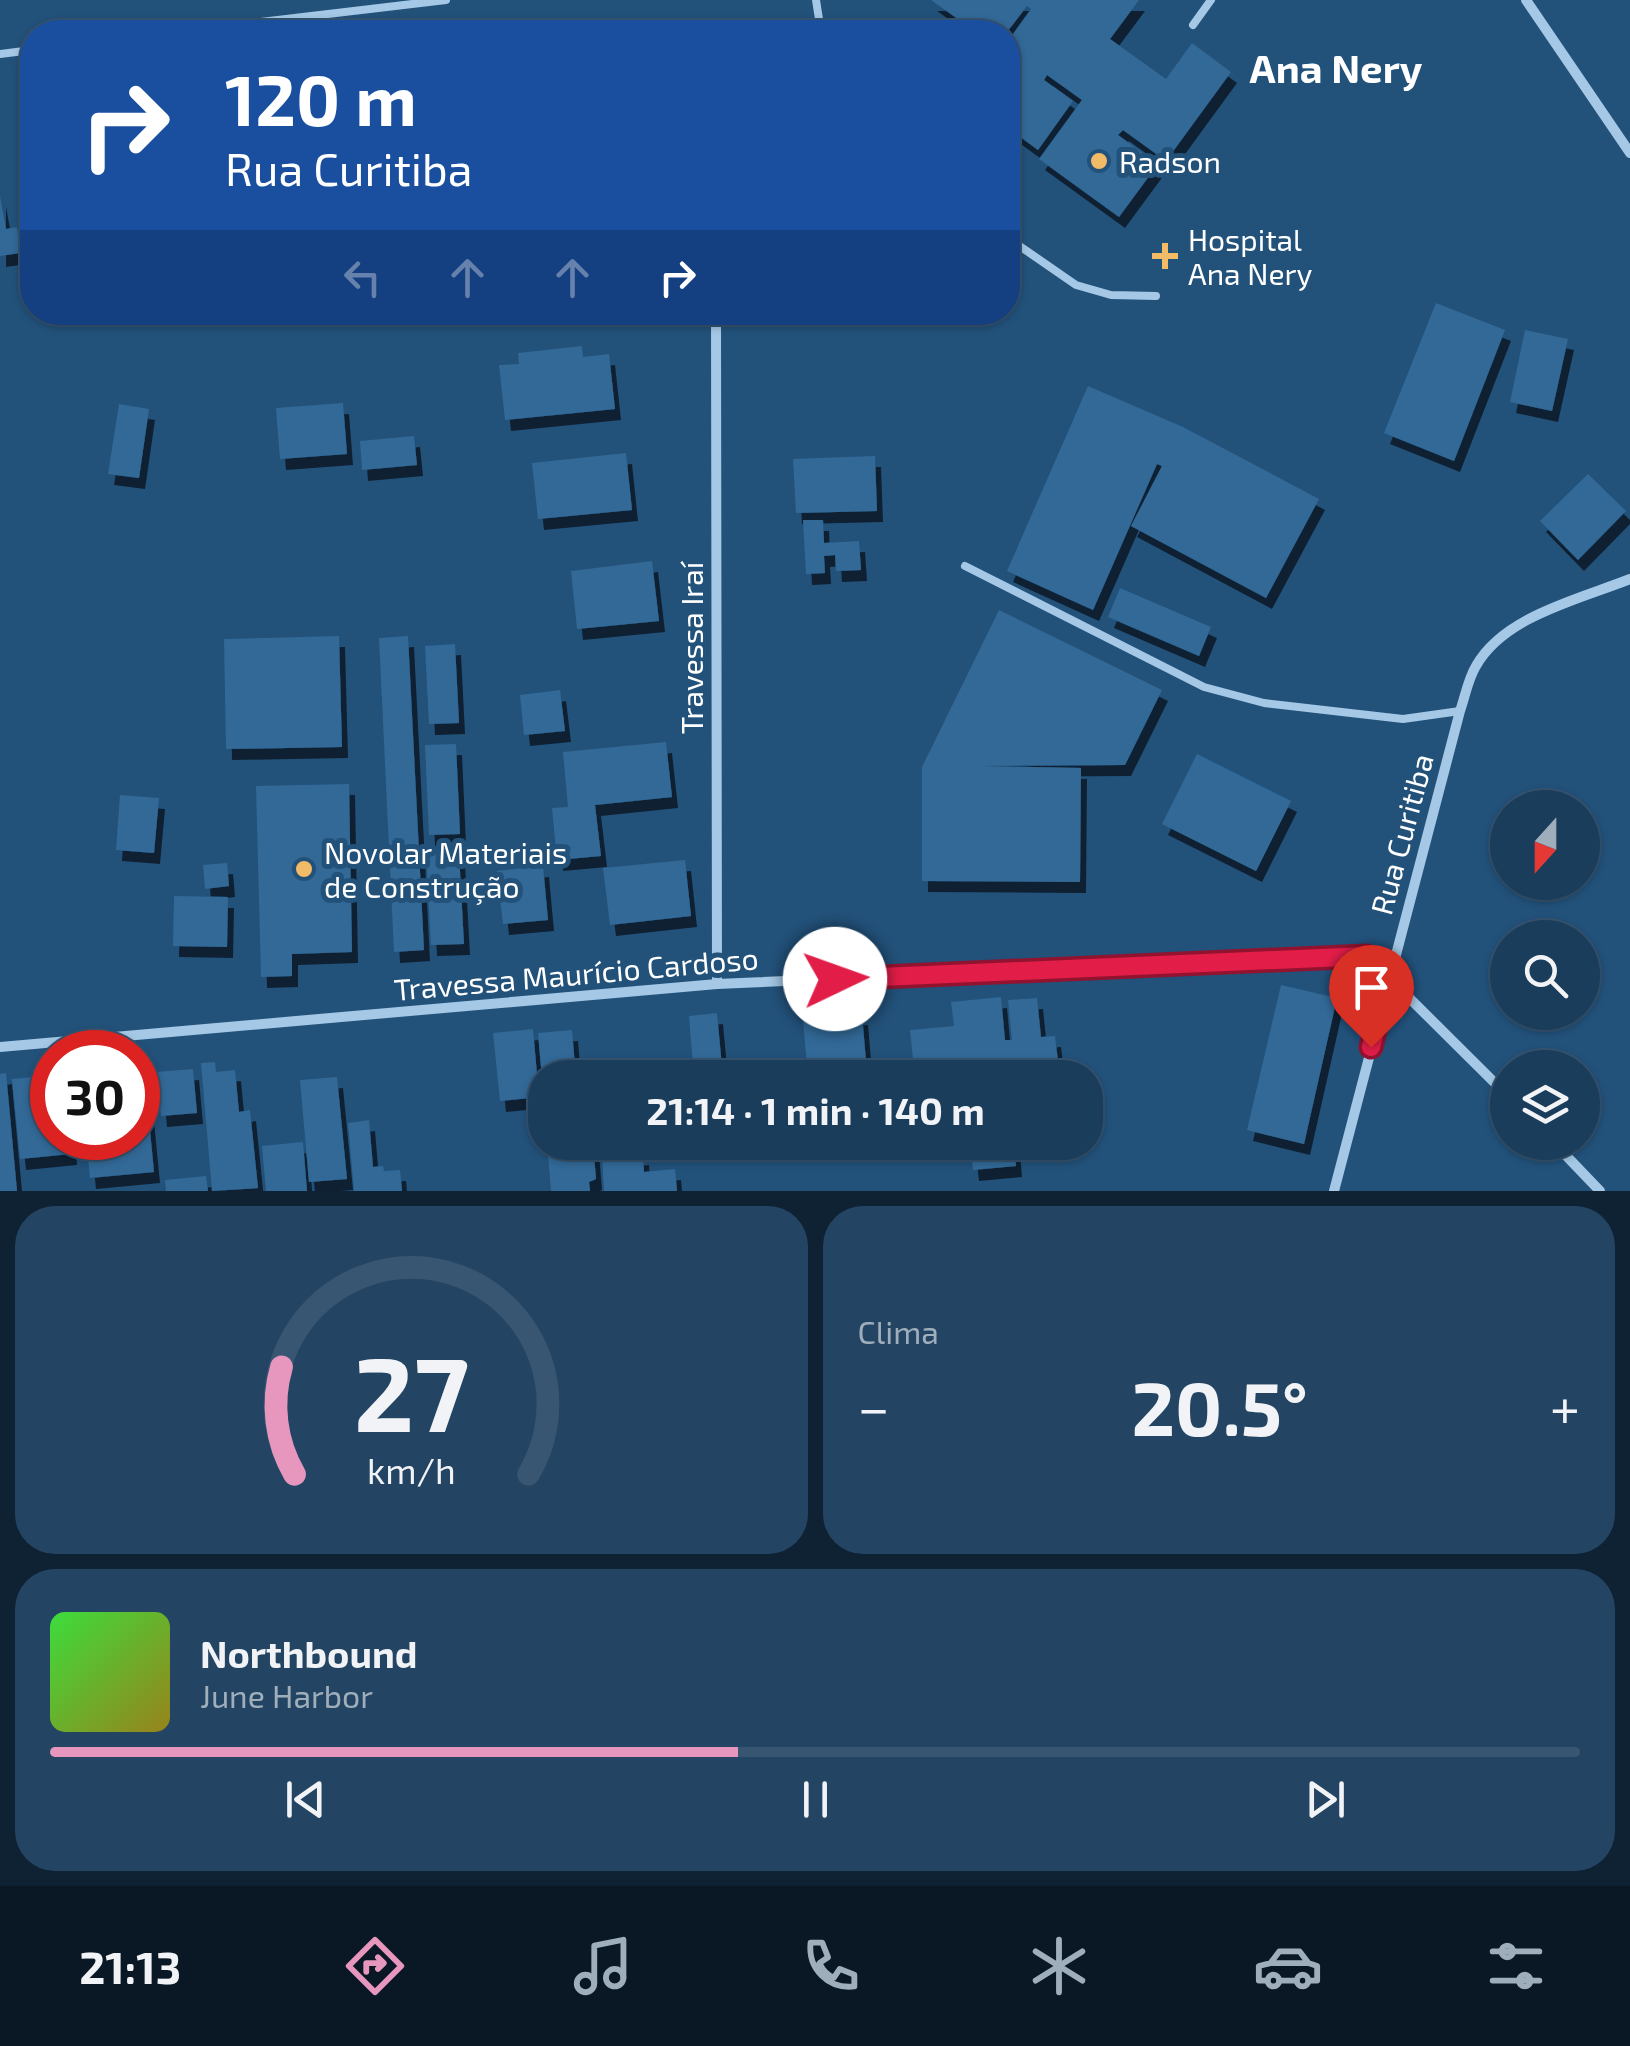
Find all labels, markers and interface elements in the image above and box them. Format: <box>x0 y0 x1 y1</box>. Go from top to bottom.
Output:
district label: Ana Nery <box>1250 43 1423 92</box>
text: 120 m <box>225 56 417 140</box>
icon: right <box>60 60 190 190</box>
text: Rua Curitiba <box>225 141 472 195</box>
place label: Radson <box>1119 143 1221 179</box>
marker: Radson <box>1088 150 1110 172</box>
place label: Hospital Ana Nery <box>1188 221 1313 291</box>
marker: Hospital Ana Nery <box>1152 243 1178 269</box>
icon: left <box>335 250 390 305</box>
icon: ahead <box>440 250 495 305</box>
icon: ahead <box>545 250 600 305</box>
icon: right <box>650 250 705 305</box>
street label: Travessa Iraí <box>673 560 709 734</box>
street label: Rua Curitiba <box>1362 750 1440 918</box>
north arrow <box>1490 790 1600 900</box>
map controls <box>1490 790 1600 1160</box>
place label: Novolar Materiais de Construção <box>324 834 567 905</box>
marker: Novolar Materiais de Construção <box>293 858 315 880</box>
button: search <box>1490 920 1600 1030</box>
position arrow <box>783 927 887 1031</box>
street label: Travessa Maurício Cardoso <box>392 939 760 1007</box>
pin <box>1329 945 1414 1048</box>
icon: arrive <box>1344 960 1399 1015</box>
speed limit sign: 30 <box>30 1030 160 1160</box>
button: layers <box>1490 1050 1600 1160</box>
text: 21:14 · 1 min · 140 m <box>646 1087 985 1133</box>
text: Clima <box>858 1312 939 1350</box>
text: 27 <box>354 1328 469 1453</box>
text: 20.5° <box>1131 1361 1308 1451</box>
text: − <box>858 1373 890 1439</box>
text: + <box>1550 1373 1580 1439</box>
text: km/h <box>367 1448 456 1491</box>
text: Northbound <box>200 1630 418 1676</box>
text: June Harbor <box>200 1676 373 1714</box>
icon: previous <box>278 1772 333 1827</box>
icon: pause <box>788 1772 843 1827</box>
icon: next <box>1298 1772 1353 1827</box>
icon: directions <box>340 1931 410 2001</box>
icon: music <box>568 1931 638 2001</box>
icon: phone <box>796 1931 866 2001</box>
icon: climate <box>1024 1931 1094 2001</box>
icon: car <box>1253 1931 1323 2001</box>
icon: filters <box>1481 1931 1551 2001</box>
text: 21:13 <box>79 1939 181 1993</box>

